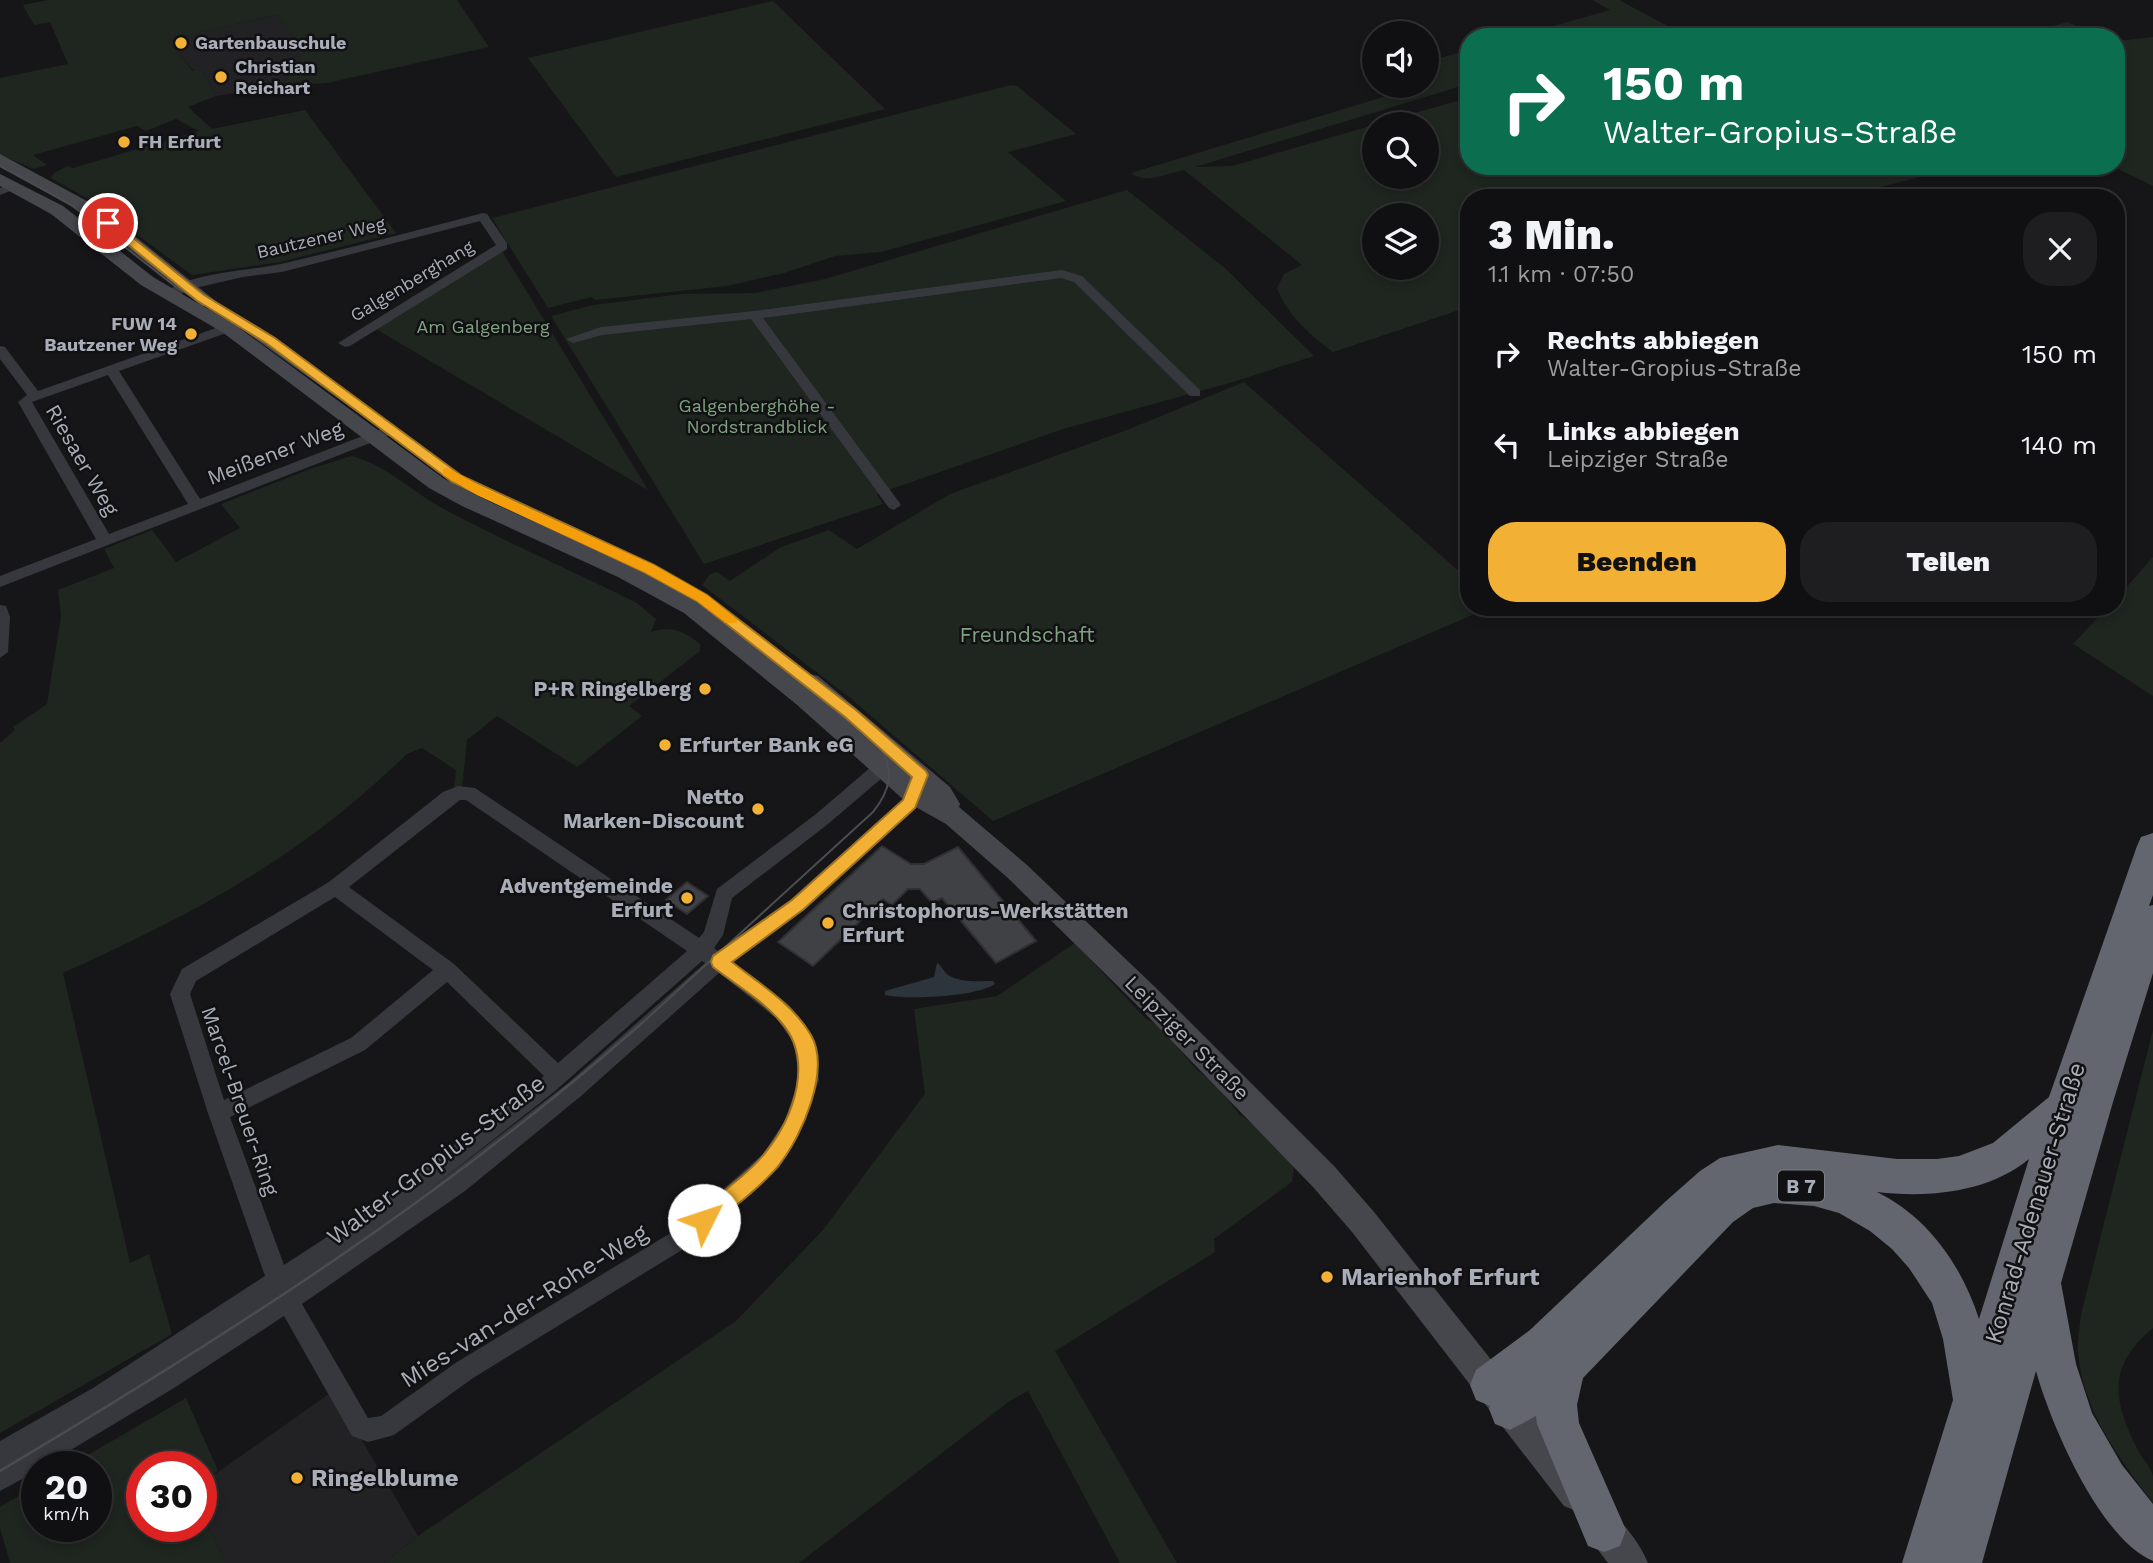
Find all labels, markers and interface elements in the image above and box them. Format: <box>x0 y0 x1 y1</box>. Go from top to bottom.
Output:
map controls <box>1362 21 1439 280</box>
button: sound <box>1362 21 1439 98</box>
place label: Gartenbauschule <box>195 32 347 53</box>
marker: Gartenbauschule <box>173 35 189 51</box>
text: 150 m <box>1603 54 1744 112</box>
place label: Christian Reichart <box>235 56 316 98</box>
icon: right <box>1488 56 1579 147</box>
marker: Christian Reichart <box>213 69 229 85</box>
button: search <box>1362 112 1439 189</box>
text: Walter-Gropius-Straße <box>1603 113 1957 151</box>
place label: FH Erfurt <box>138 131 221 152</box>
marker: FH Erfurt <box>116 134 132 150</box>
pin <box>78 193 138 253</box>
button: layers <box>1362 203 1439 280</box>
icon: arrive <box>89 204 127 242</box>
text: 3 Min. <box>1488 210 1615 259</box>
street label: Bautzener Weg <box>255 212 388 263</box>
button: close <box>2023 212 2097 286</box>
street label: Galgenberghang <box>346 235 478 326</box>
text: 1.1 km · 07:50 <box>1488 261 1634 288</box>
place label: FUW 14 Bautzener Weg <box>44 313 178 355</box>
park label: Am Galgenberg <box>416 316 550 337</box>
text: Rechts abbiegen <box>1547 325 1759 355</box>
marker: FUW 14 Bautzener Weg <box>183 326 199 342</box>
icon: right <box>1488 335 1526 373</box>
text: 150 m <box>2022 339 2097 369</box>
text: Walter-Gropius-Straße <box>1547 355 1802 382</box>
park label: Galgenberghöhe - Nordstrandblick <box>679 395 835 437</box>
street label: Riesaer Weg <box>41 400 125 520</box>
street label: Meißener Weg <box>204 415 347 490</box>
text: Links abbiegen <box>1547 416 1740 446</box>
icon: left <box>1488 426 1526 464</box>
text: 140 m <box>2021 430 2097 460</box>
text: Leipziger Straße <box>1547 446 1729 473</box>
button: Beenden <box>1488 522 1786 602</box>
button: Teilen <box>1800 522 2097 602</box>
park label: Freundschaft <box>959 622 1095 647</box>
place label: P+R Ringelberg <box>534 676 691 701</box>
marker: P+R Ringelberg <box>697 681 713 697</box>
place label: Erfurter Bank eG <box>679 732 854 757</box>
marker: Erfurter Bank eG <box>657 737 673 753</box>
place label: Netto Marken-Discount <box>563 784 744 833</box>
marker: Netto Marken-Discount <box>750 801 766 817</box>
place label: Adventgemeinde Erfurt <box>500 873 673 922</box>
marker: Adventgemeinde Erfurt <box>679 890 695 906</box>
place label: Christophorus-Werkstätten Erfurt <box>842 898 1128 947</box>
marker: Christophorus-Werkstätten Erfurt <box>820 915 836 931</box>
street label: Leipziger Straße <box>1120 970 1255 1105</box>
street label: Marcel-Breuer-Ring <box>196 1003 285 1200</box>
street label: Konrad-Adenauer-Straße <box>1979 1059 2091 1347</box>
street label: Walter-Gropius-Straße <box>322 1069 550 1251</box>
road number: B 7 <box>1778 1170 1824 1202</box>
position arrow <box>667 1183 741 1257</box>
street label: Mies-van-der-Rohe-Weg <box>395 1218 653 1394</box>
place label: Marienhof Erfurt <box>1341 1263 1540 1291</box>
marker: Marienhof Erfurt <box>1319 1269 1335 1285</box>
speed limit sign: 30 <box>126 1451 217 1542</box>
place label: Ringelblume <box>311 1464 459 1492</box>
text: 20 <box>45 1466 88 1508</box>
marker: Ringelblume <box>289 1470 305 1486</box>
text: km/h <box>43 1503 90 1524</box>

